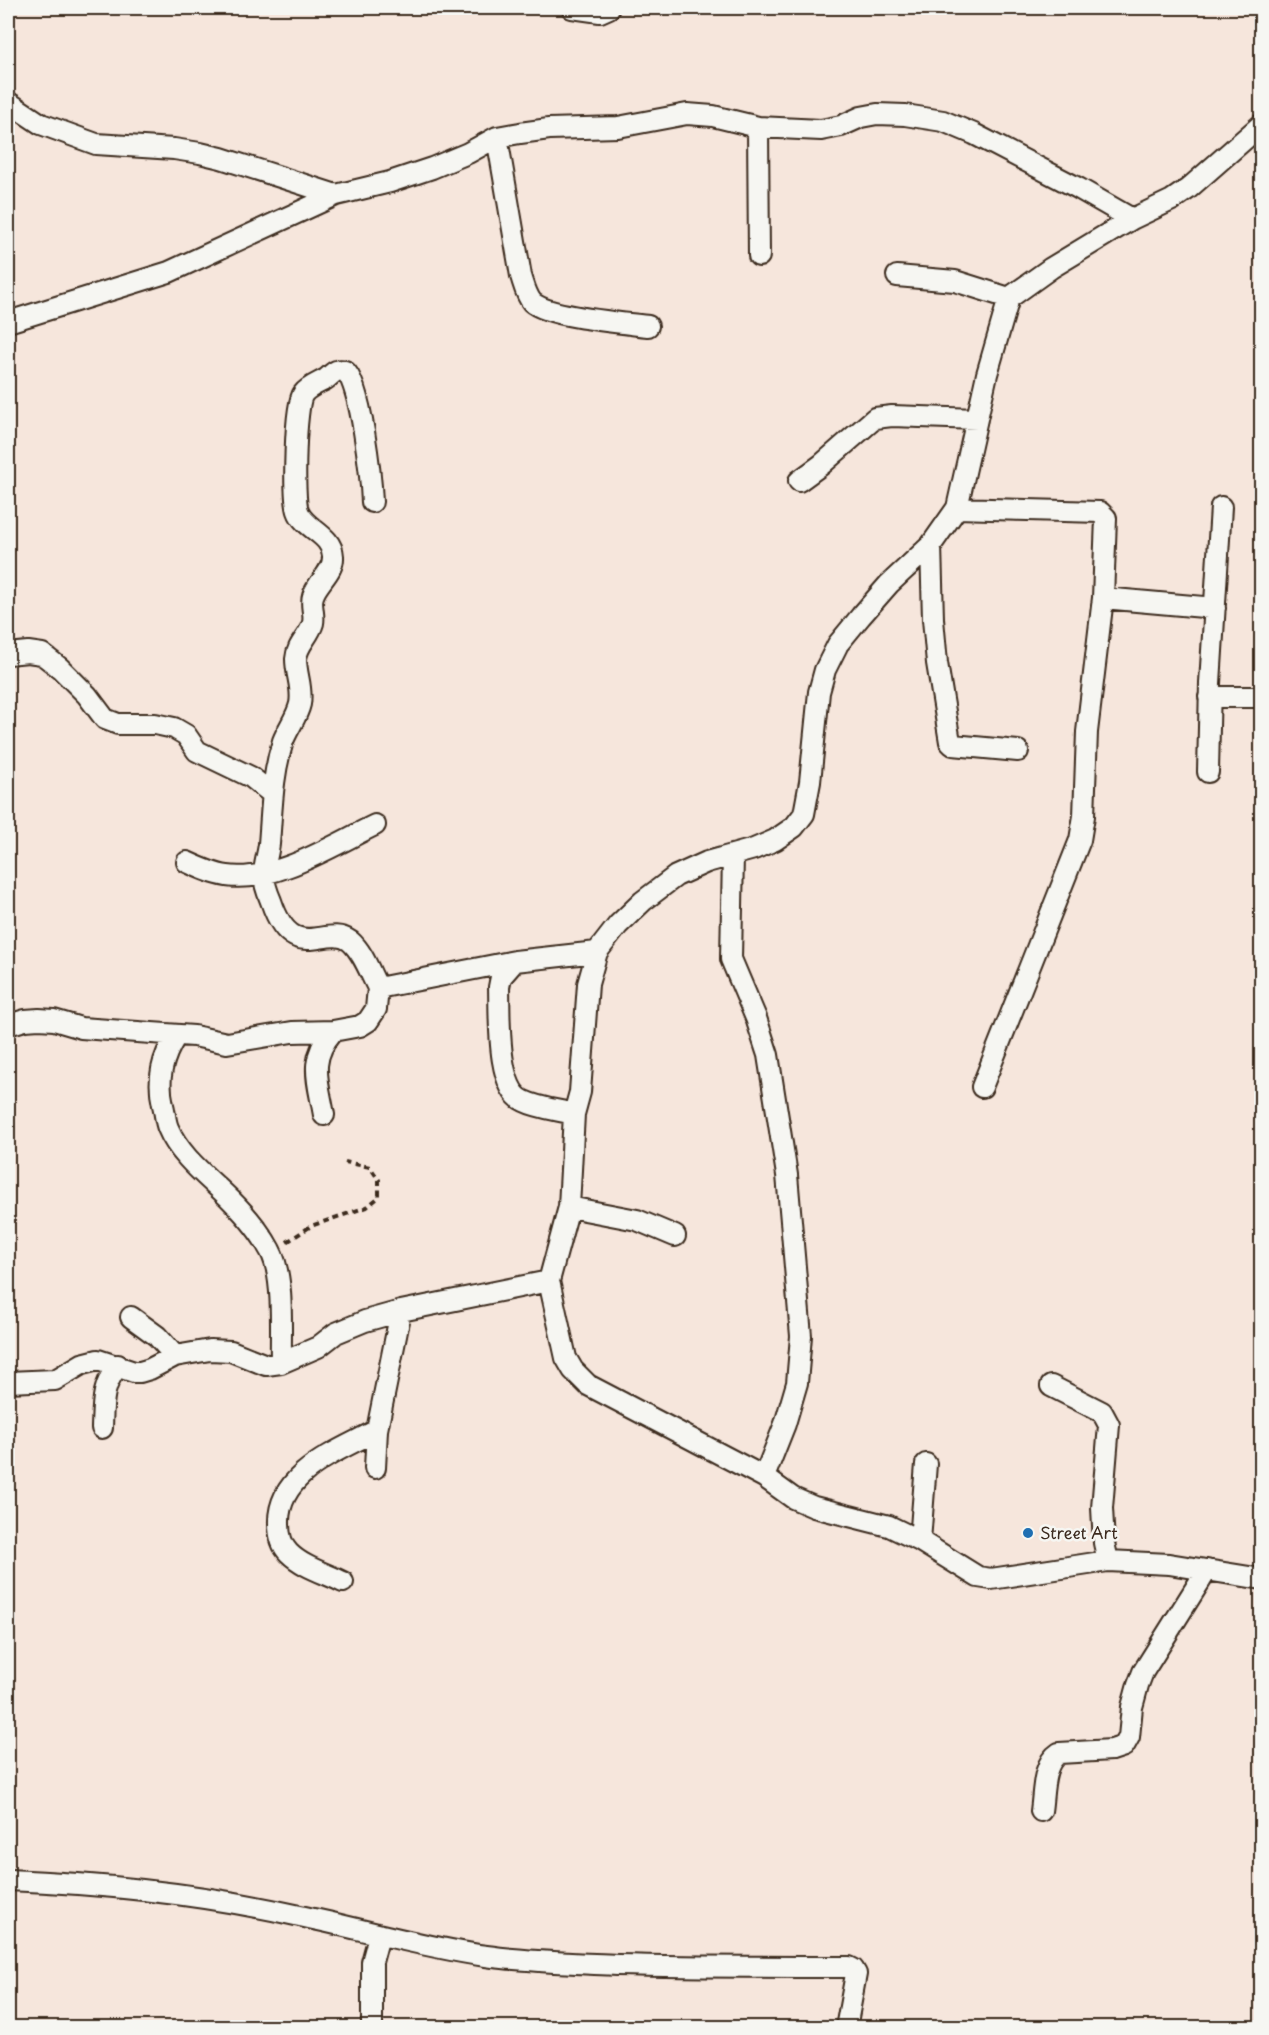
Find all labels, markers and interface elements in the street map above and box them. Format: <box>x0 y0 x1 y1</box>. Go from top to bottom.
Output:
place label: Street Art <box>1040 1520 1118 1544</box>
marker: Street Art <box>1021 1526 1035 1540</box>

